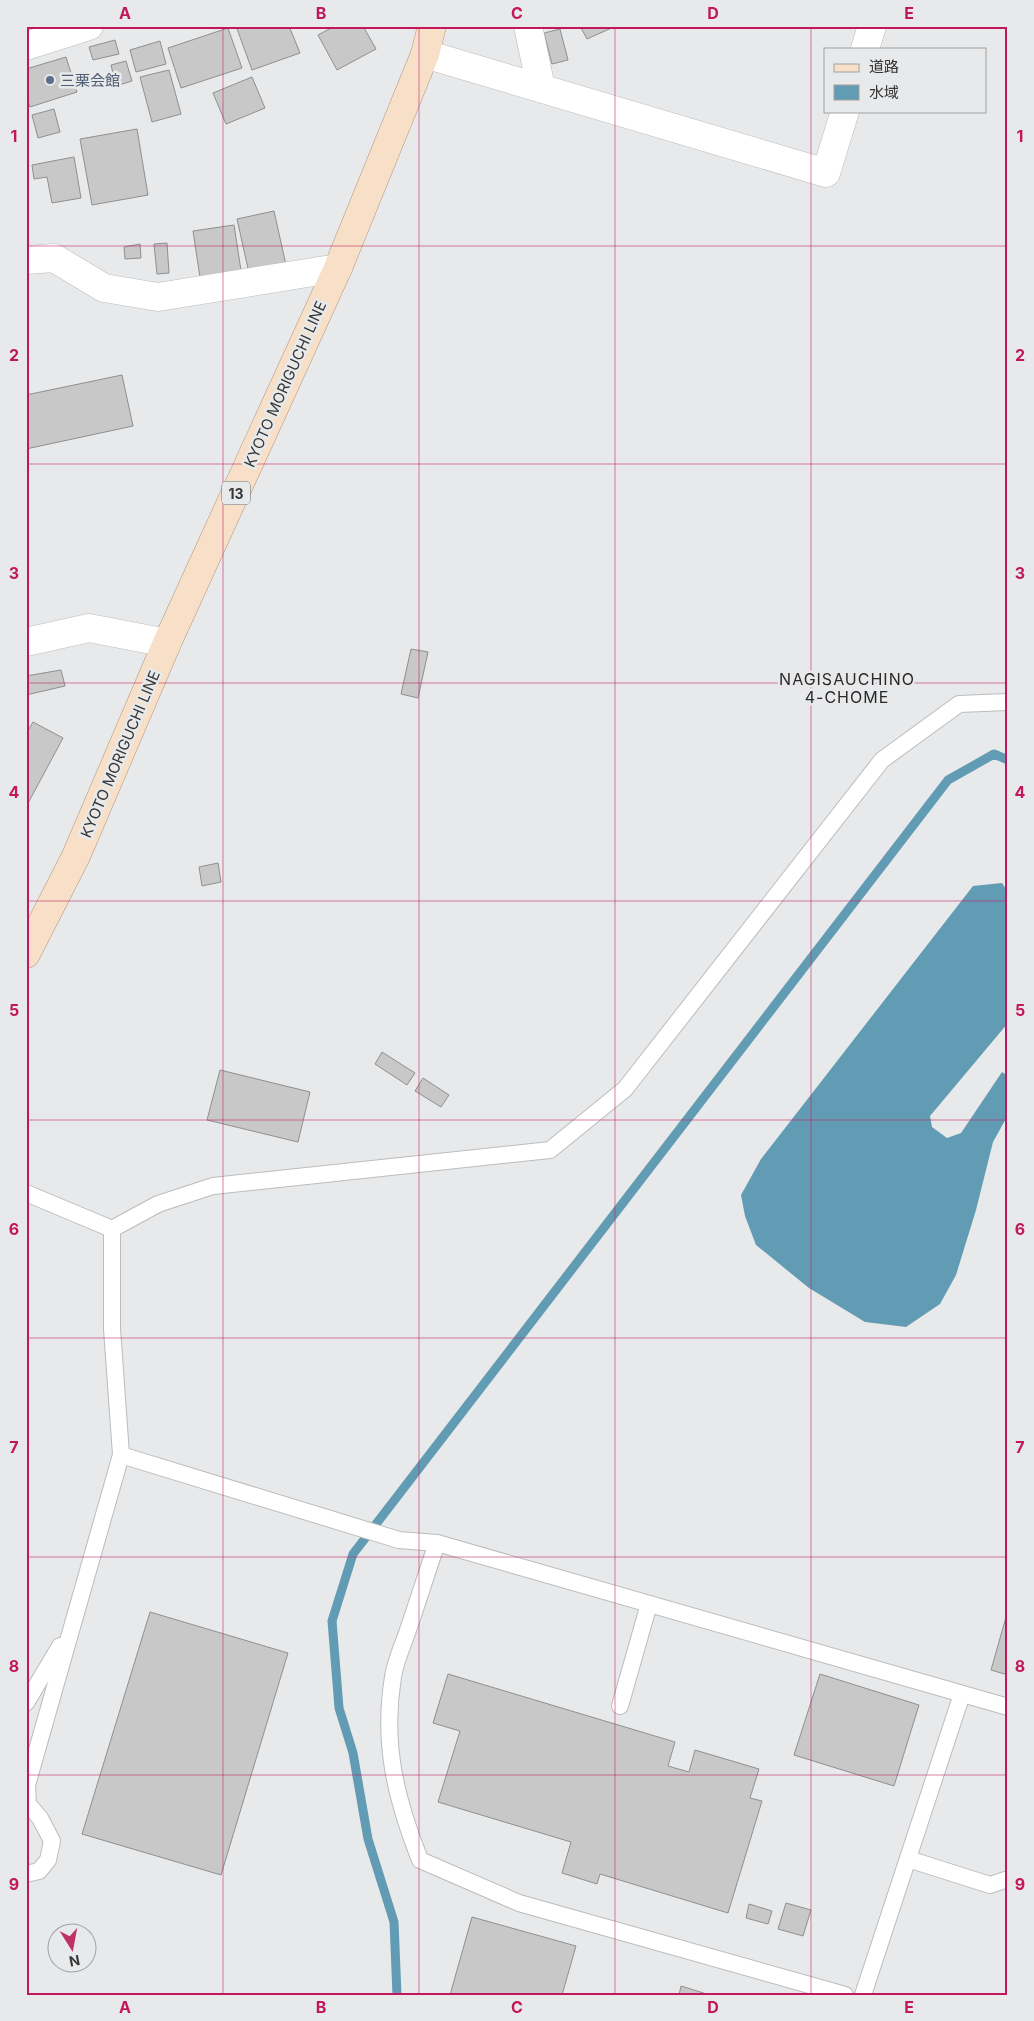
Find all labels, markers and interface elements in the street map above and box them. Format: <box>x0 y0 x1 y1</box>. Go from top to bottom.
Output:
text: A <box>119 3 131 23</box>
text: B <box>316 3 326 23</box>
text: C <box>511 3 523 23</box>
text: D <box>707 3 719 23</box>
text: E <box>904 3 914 23</box>
legend <box>824 48 986 112</box>
text: 道路 <box>869 57 899 76</box>
place label: 三栗会館 <box>60 71 120 90</box>
marker: 三栗会館 <box>44 74 56 86</box>
text: 水域 <box>869 83 899 102</box>
text: 1 <box>11 126 17 146</box>
text: 1 <box>1017 126 1023 146</box>
street label: KYOTO MORIGUCHI LINE <box>240 298 330 470</box>
text: 2 <box>9 345 19 365</box>
text: 2 <box>1015 345 1025 365</box>
road number: 13 <box>222 482 250 504</box>
text: 3 <box>9 563 19 583</box>
text: 3 <box>1015 563 1025 583</box>
street label: KYOTO MORIGUCHI LINE <box>76 667 164 841</box>
district label: NAGISAUCHINO 4-CHOME <box>779 669 915 707</box>
text: 4 <box>9 782 20 802</box>
text: 4 <box>1015 782 1026 802</box>
text: 5 <box>9 1000 19 1020</box>
text: 5 <box>1015 1000 1025 1020</box>
text: 6 <box>9 1219 19 1239</box>
text: 6 <box>1015 1219 1025 1239</box>
text: 7 <box>9 1437 19 1457</box>
text: 7 <box>1015 1437 1025 1457</box>
text: 8 <box>9 1656 19 1676</box>
text: 8 <box>1015 1656 1025 1676</box>
text: 9 <box>9 1874 19 1894</box>
text: 9 <box>1015 1874 1025 1894</box>
north arrow <box>48 1924 98 1974</box>
text: N <box>68 1952 81 1971</box>
text: A <box>119 1997 131 2017</box>
text: B <box>316 1997 326 2017</box>
text: C <box>511 1997 523 2017</box>
text: D <box>707 1997 719 2017</box>
text: E <box>904 1997 914 2017</box>

